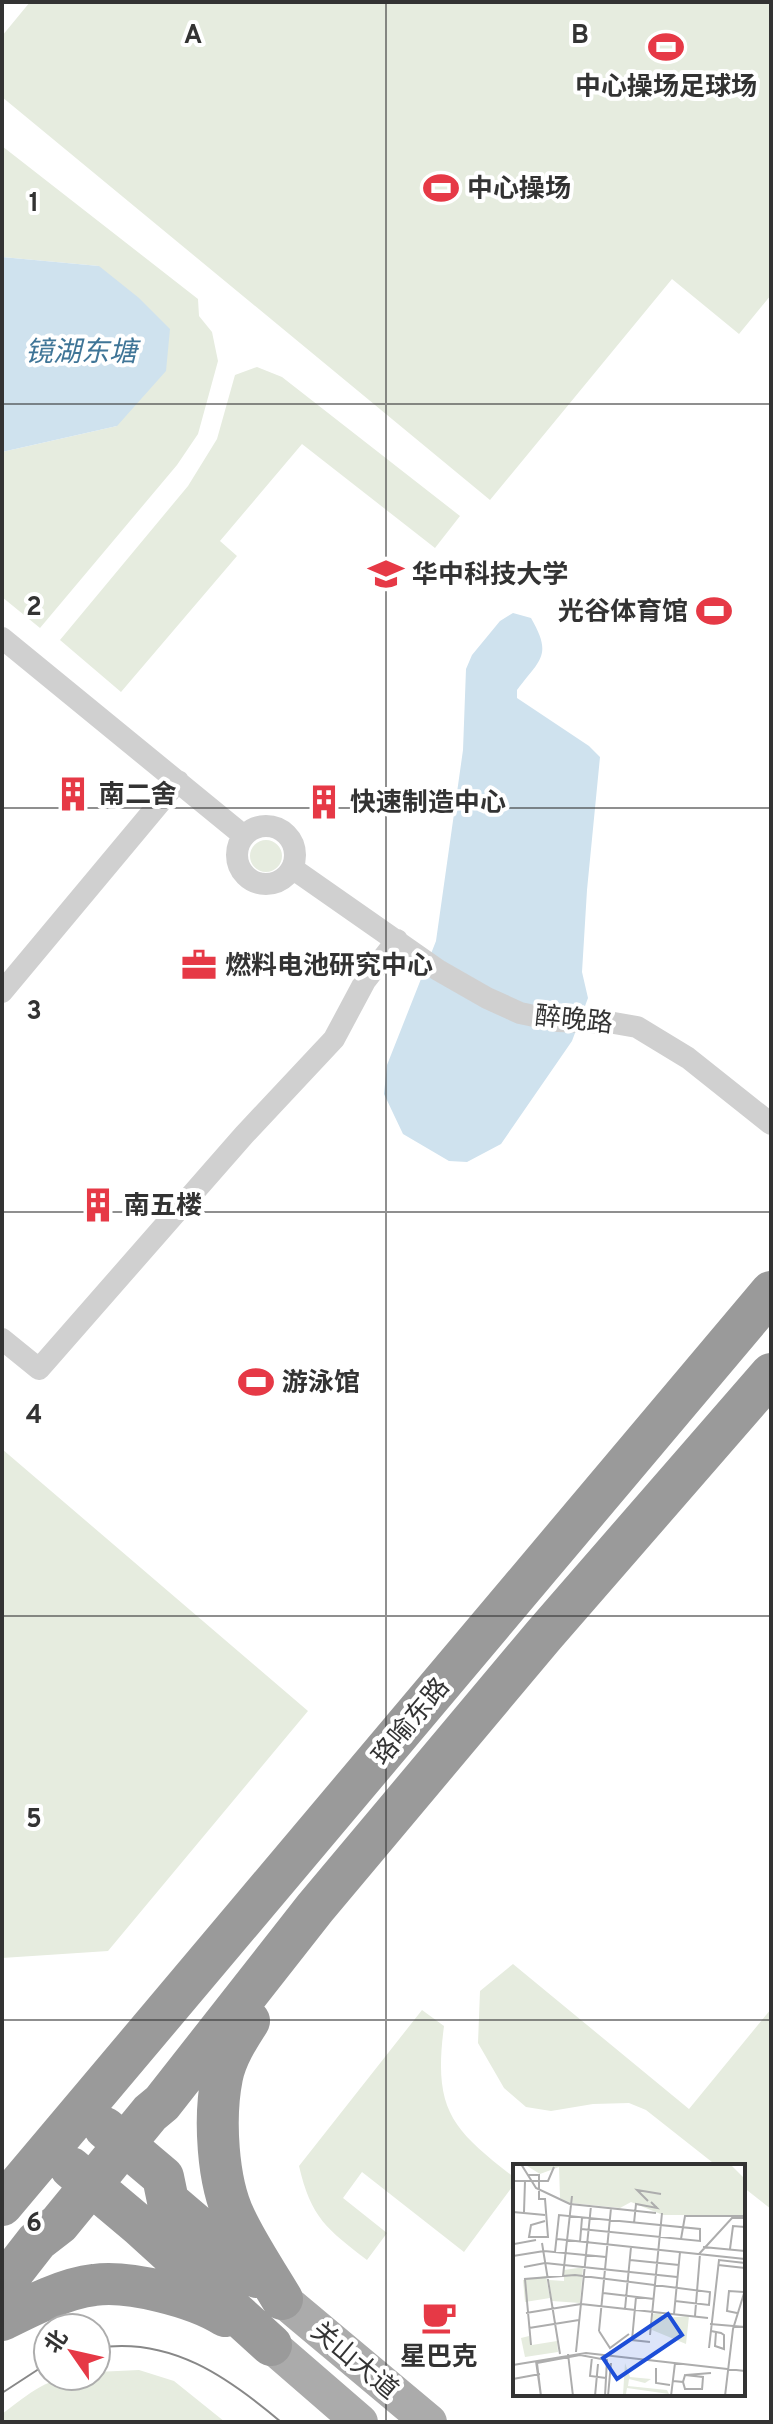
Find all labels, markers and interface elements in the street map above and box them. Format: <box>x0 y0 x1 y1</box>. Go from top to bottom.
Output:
text: A <box>184 20 202 53</box>
text: B <box>571 20 589 53</box>
sports icon: 中心操场足球场 <box>647 28 685 66</box>
place label: 中心操场足球场 <box>575 72 757 105</box>
sports icon: 中心操场 <box>422 169 460 207</box>
place label: 中心操场 <box>467 174 571 207</box>
text: 1 <box>29 188 39 221</box>
water label: 镜湖东塘 <box>25 336 141 372</box>
school or university icon: 华中科技大学 <box>367 555 405 593</box>
place label: 华中科技大学 <box>412 560 568 593</box>
text: 2 <box>26 592 42 625</box>
sports icon: 光谷体育馆 <box>695 592 733 630</box>
place label: 光谷体育馆 <box>558 597 688 630</box>
building icon: 南二舍 <box>54 775 92 813</box>
place label: 南二舍 <box>99 780 177 813</box>
building icon: 快速制造中心 <box>305 783 343 821</box>
place label: 快速制造中心 <box>350 788 506 821</box>
office icon: 燃料电池研究中心 <box>180 946 218 984</box>
place label: 燃料电池研究中心 <box>225 951 433 984</box>
text: 3 <box>26 996 42 1029</box>
street label: 醉晚路 <box>533 1001 614 1042</box>
building icon: 南五楼 <box>79 1186 117 1224</box>
place label: 南五楼 <box>124 1191 202 1224</box>
sports icon: 游泳馆 <box>237 1363 275 1401</box>
place label: 游泳馆 <box>282 1368 360 1401</box>
text: 4 <box>26 1400 42 1433</box>
street label: 珞喻东路 <box>366 1672 458 1773</box>
text: 5 <box>26 1804 42 1837</box>
inset map <box>513 2164 745 2396</box>
text: 6 <box>26 2208 42 2241</box>
cafe icon: 星巴克 <box>420 2298 458 2336</box>
north arrow <box>32 2312 112 2392</box>
street label: 关山大道 <box>303 2316 404 2408</box>
text: 北 <box>40 2326 75 2359</box>
place label: 星巴克 <box>400 2342 478 2375</box>

